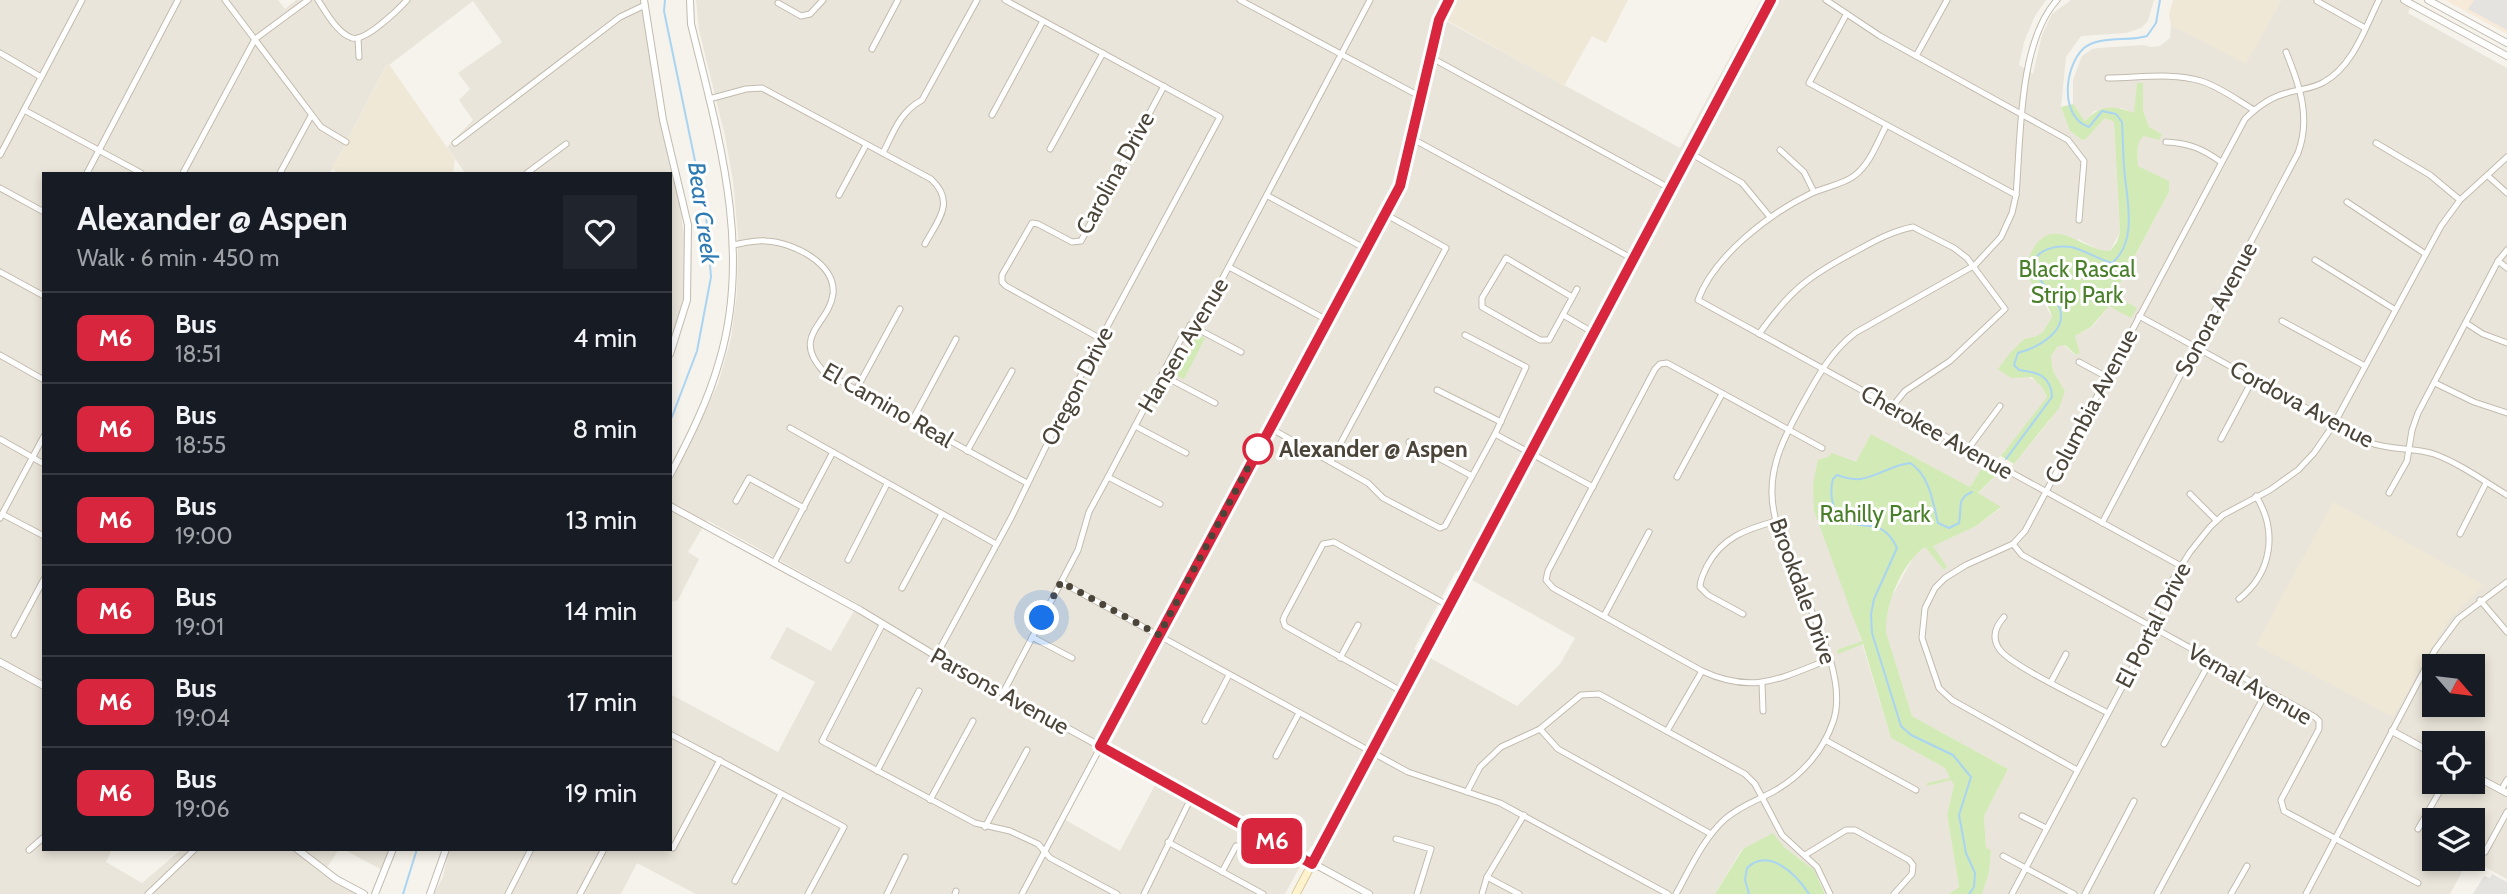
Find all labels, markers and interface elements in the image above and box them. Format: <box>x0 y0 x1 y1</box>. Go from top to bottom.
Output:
street label: Carolina Drive <box>1070 107 1160 239</box>
water label: Bear Creek <box>682 160 725 267</box>
button: heart <box>563 195 637 269</box>
text: Alexander @ Aspen <box>77 198 348 238</box>
street label: Sonora Avenue <box>2169 237 2263 381</box>
text: Walk · 6 min · 450 m <box>77 244 280 272</box>
park label: Black Rascal Strip Park <box>2018 255 2136 309</box>
street label: Hansen Avenue <box>1132 272 1234 417</box>
text: Bus <box>175 308 216 340</box>
text: 4 min <box>573 322 637 354</box>
street label: Oregon Drive <box>1035 322 1119 450</box>
text: M6 <box>99 323 132 352</box>
street label: Columbia Avenue <box>2039 324 2144 488</box>
text: 18:51 <box>175 340 221 368</box>
street label: Cordova Avenue <box>2225 354 2379 454</box>
street label: El Camino Real <box>818 356 959 454</box>
street label: Cherokee Avenue <box>1856 379 2018 485</box>
text: Bus <box>175 399 216 431</box>
text: 8 min <box>573 413 637 445</box>
text: M6 <box>99 414 132 443</box>
text: 18:55 <box>175 431 226 459</box>
marker: Alexander @ Aspen <box>1243 434 1273 464</box>
place label: Alexander @ Aspen <box>1279 435 1468 463</box>
text: Bus <box>175 490 216 522</box>
park label: Rahilly Park <box>1819 500 1931 528</box>
text: 13 min <box>566 504 637 536</box>
text: M6 <box>99 505 132 534</box>
street label: Brookdale Drive <box>1764 514 1842 668</box>
text: 19:00 <box>175 522 232 550</box>
street label: El Portal Drive <box>2109 557 2197 692</box>
text: Bus <box>175 581 216 613</box>
text: 14 min <box>565 595 637 627</box>
text: M6 <box>99 596 132 625</box>
your location <box>1024 600 1059 635</box>
text: 19:01 <box>175 613 224 641</box>
street label: Vernal Avenue <box>2183 637 2317 731</box>
street label: Parsons Avenue <box>926 641 1074 741</box>
north arrow <box>2422 654 2485 718</box>
map controls <box>2422 654 2485 871</box>
text: Bus <box>175 672 216 704</box>
text: 17 min <box>567 686 637 718</box>
text: M6 <box>99 687 132 716</box>
text: 19:04 <box>175 704 230 732</box>
button: locate <box>2422 731 2485 794</box>
text: Bus <box>175 763 216 795</box>
text: 19 min <box>565 777 637 809</box>
text: M6 <box>99 778 132 807</box>
text: 19:06 <box>175 795 229 823</box>
button: layers <box>2422 808 2485 871</box>
line badge: M6 <box>1240 818 1304 864</box>
text: M6 <box>1255 826 1289 855</box>

